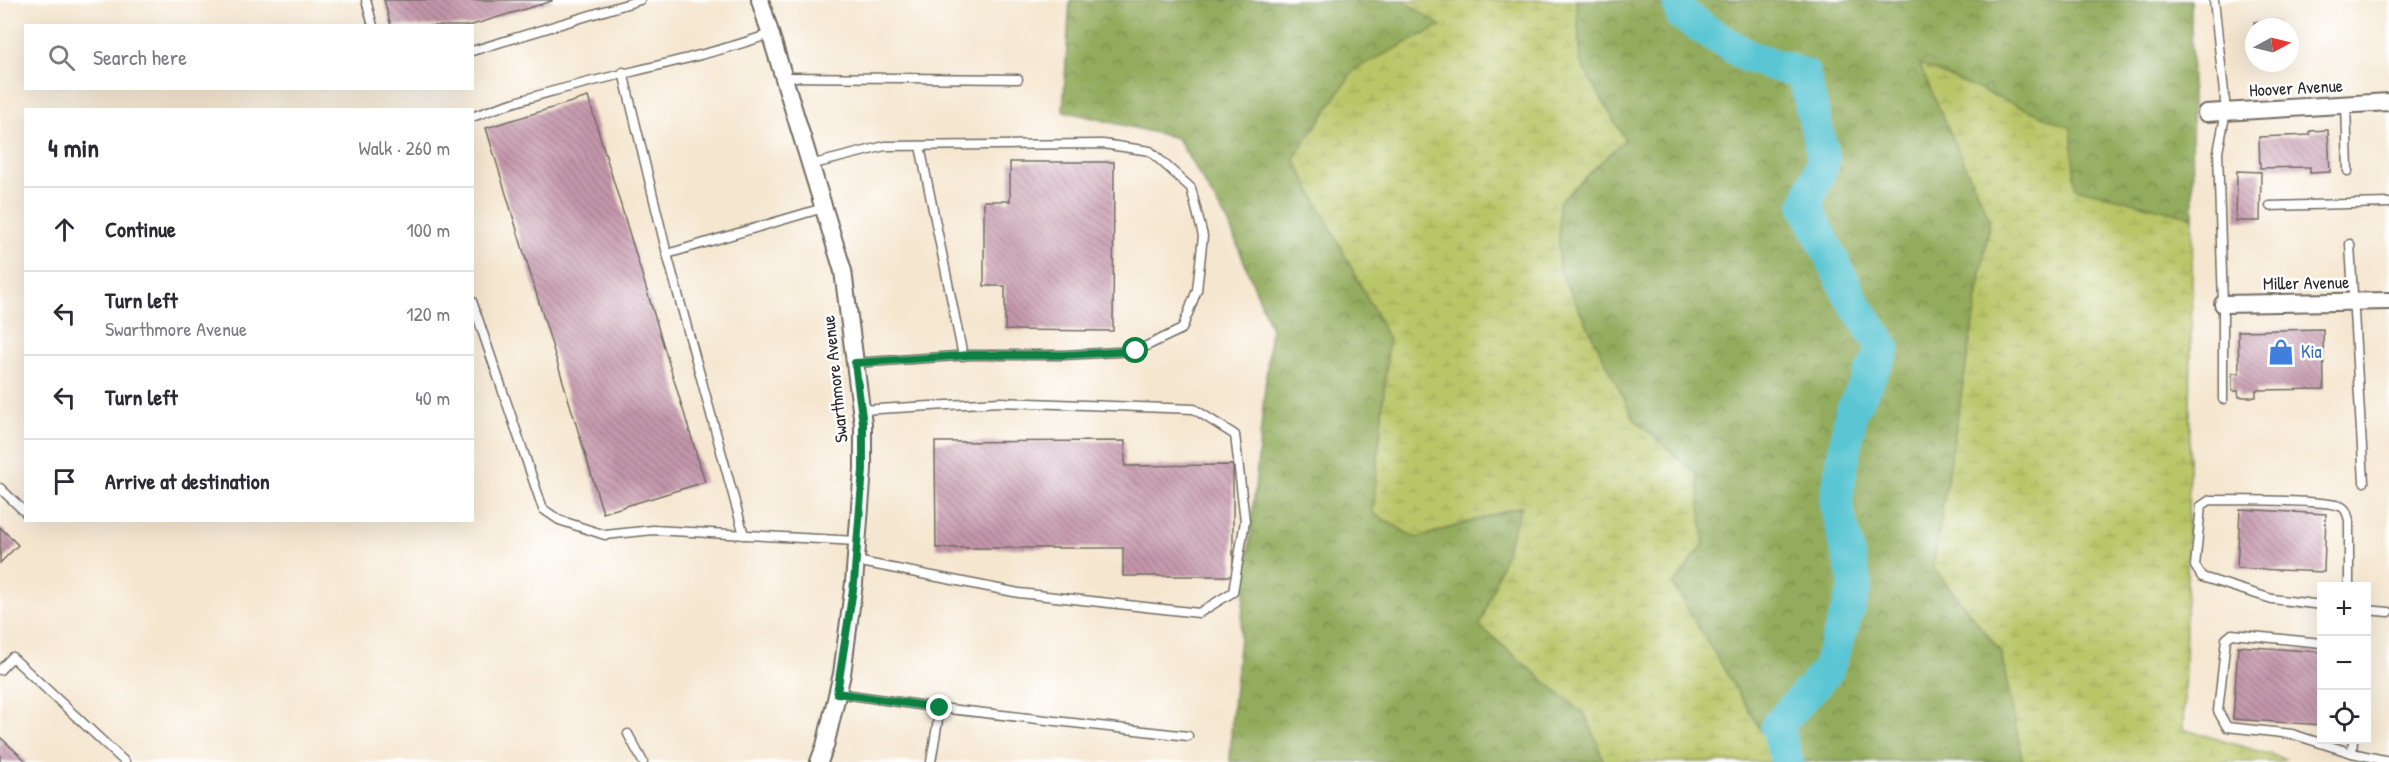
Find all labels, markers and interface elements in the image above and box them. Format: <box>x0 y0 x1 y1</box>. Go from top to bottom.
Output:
north arrow <box>2245 18 2299 72</box>
search box <box>24 24 474 90</box>
icon: search <box>45 41 78 74</box>
text: Search here <box>93 42 187 72</box>
street label: Hoover Avenue <box>2248 73 2344 102</box>
text: 4 min <box>48 130 99 165</box>
text: Walk · 260 m <box>359 134 450 161</box>
icon: ahead <box>48 213 81 246</box>
text: Continue <box>105 214 176 244</box>
text: 100 m <box>407 216 450 243</box>
street label: Miller Avenue <box>2263 269 2349 296</box>
text: Turn left <box>105 285 178 315</box>
icon: left <box>48 297 81 330</box>
text: 120 m <box>406 300 450 327</box>
street label: Swarthmore Avenue <box>815 314 854 444</box>
text: Swarthmore Avenue <box>105 315 247 342</box>
route start <box>1122 337 1148 363</box>
shop icon: Kia <box>2266 337 2296 367</box>
place label: Kia <box>2301 339 2322 364</box>
icon: left <box>48 381 81 414</box>
text: Turn left <box>105 382 178 412</box>
text: 40 m <box>415 384 450 411</box>
icon: arrive <box>48 465 81 498</box>
text: Arrive at destination <box>105 466 270 496</box>
map controls <box>2317 582 2371 744</box>
button: + <box>2317 582 2371 636</box>
button: − <box>2317 636 2371 690</box>
button: locate <box>2317 690 2371 744</box>
route end <box>926 694 952 720</box>

